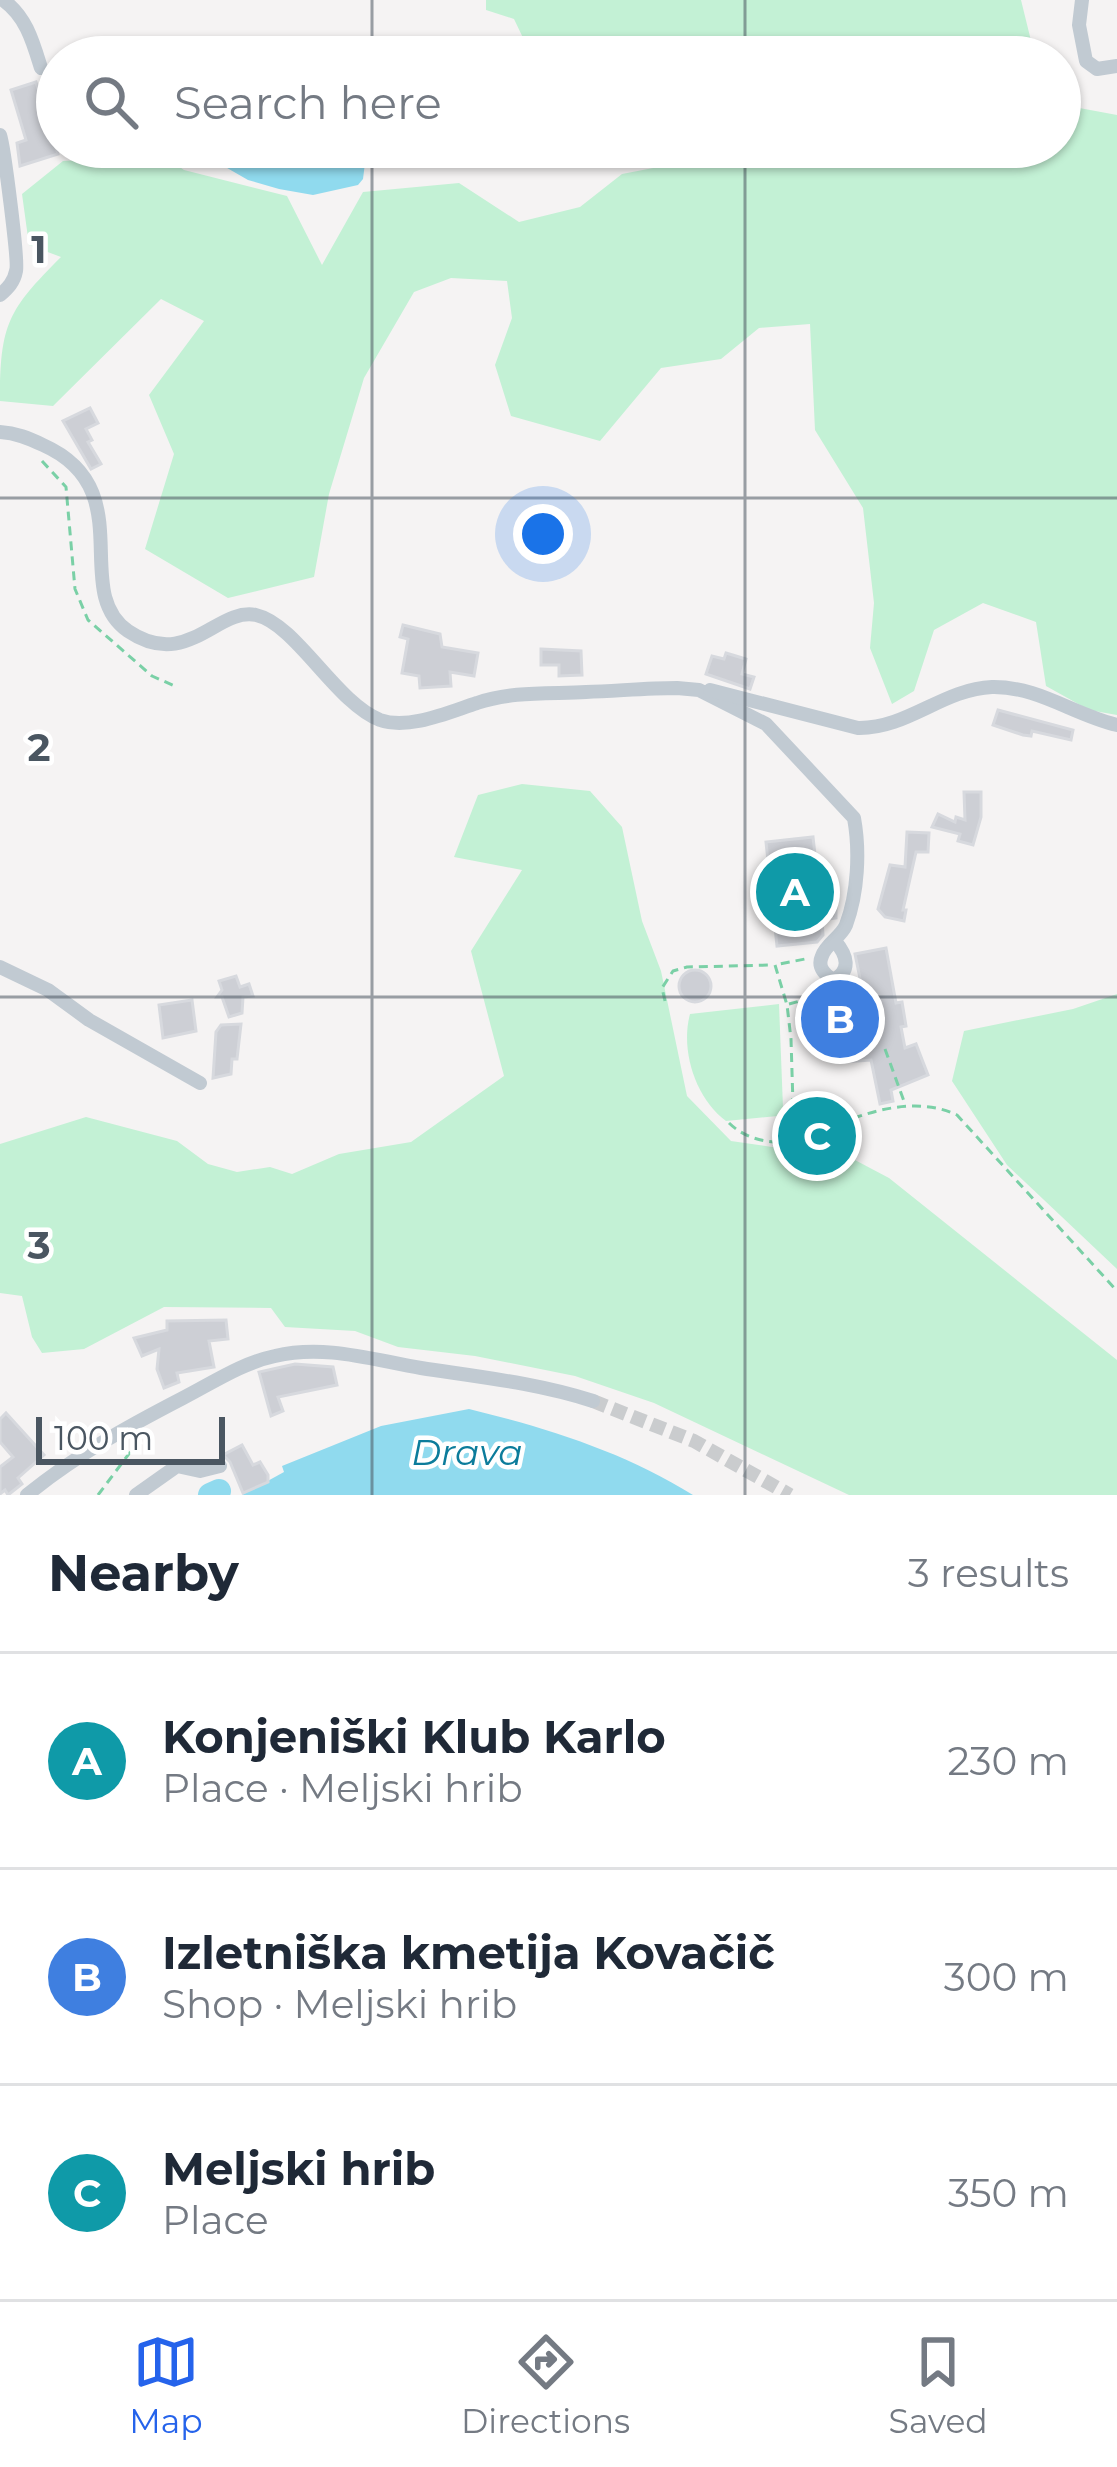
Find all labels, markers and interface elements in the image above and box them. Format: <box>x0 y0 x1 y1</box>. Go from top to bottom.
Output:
search box <box>36 36 1081 168</box>
icon: search <box>78 69 144 135</box>
text: Search here <box>174 75 442 130</box>
text: 1 <box>31 225 47 273</box>
your location <box>513 504 573 564</box>
text: 2 <box>27 723 51 771</box>
pin: A <box>756 847 834 937</box>
pin: B <box>801 974 879 1064</box>
pin: C <box>778 1091 856 1181</box>
text: 3 <box>26 1221 51 1269</box>
scale bar <box>36 1411 225 1464</box>
text: 100 m <box>54 1418 153 1458</box>
water label: Drava <box>411 1430 523 1474</box>
text: Nearby <box>48 1542 239 1604</box>
text: 3 results <box>908 1549 1069 1597</box>
text: Konjeniški Klub Karlo <box>162 1709 666 1764</box>
text: A <box>72 1737 102 1785</box>
text: 230 m <box>947 1737 1069 1785</box>
text: Place · Meljski hrib <box>162 1764 523 1812</box>
text: Izletniška kmetija Kovačič <box>162 1925 775 1980</box>
text: B <box>72 1953 102 2001</box>
text: 300 m <box>944 1953 1069 2001</box>
text: Shop · Meljski hrib <box>162 1980 517 2028</box>
text: Meljski hrib <box>162 2141 435 2196</box>
text: C <box>73 2169 101 2217</box>
text: 350 m <box>948 2169 1069 2217</box>
text: Place <box>162 2196 269 2244</box>
tab: Map <box>129 2329 203 2441</box>
tab: Directions <box>461 2329 630 2441</box>
tab: Saved <box>889 2329 988 2441</box>

